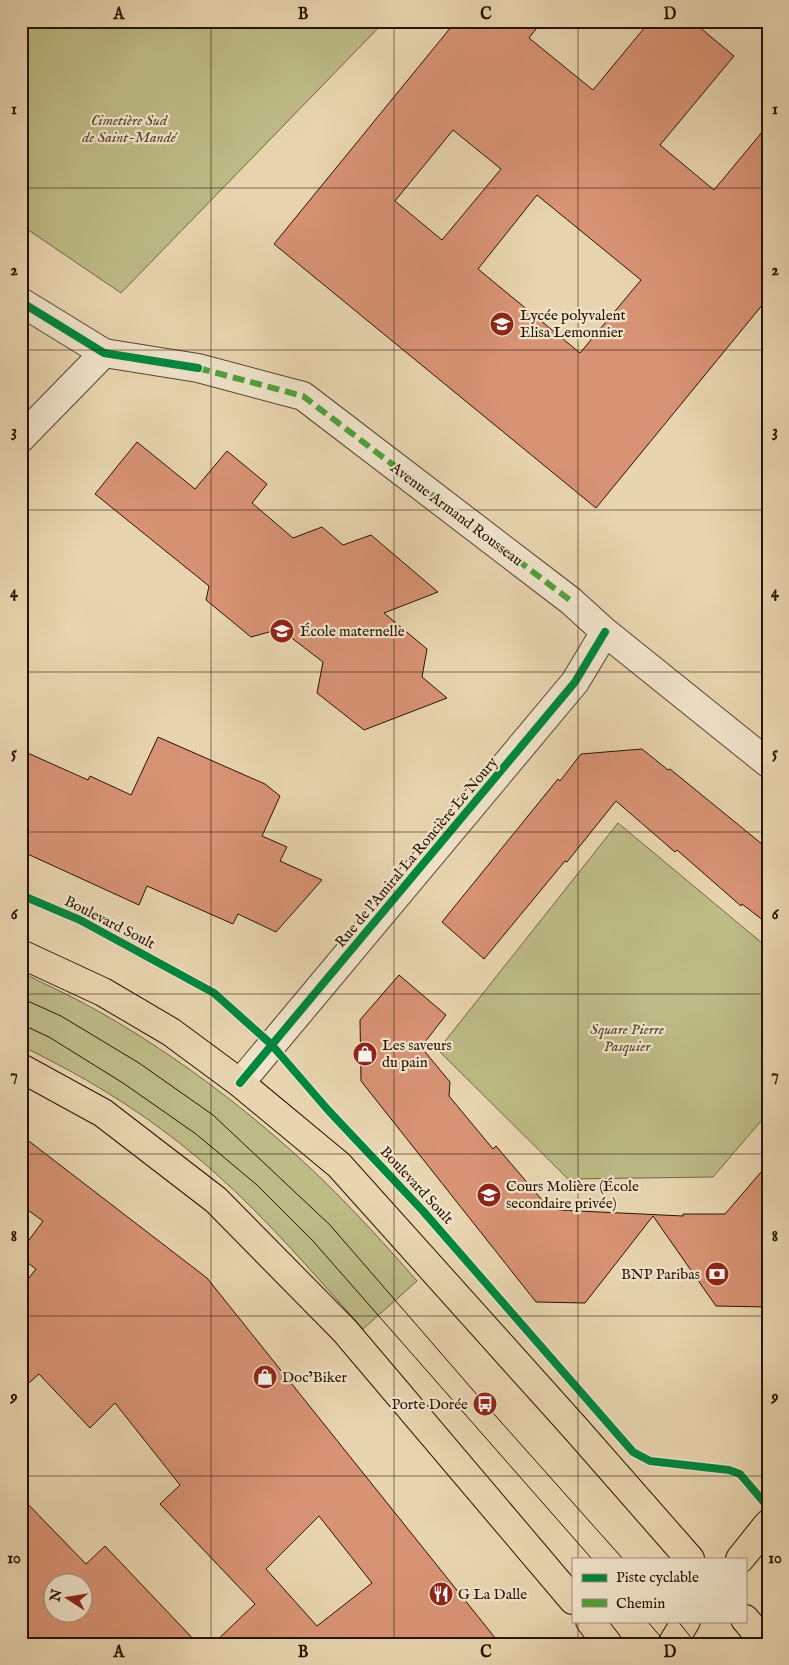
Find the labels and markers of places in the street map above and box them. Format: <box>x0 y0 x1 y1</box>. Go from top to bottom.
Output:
place label: Lycée polyvalent Elisa Lemonnier <box>520 306 626 342</box>
school or university icon: Lycée polyvalent Elisa Lemonnier <box>489 311 515 337</box>
school or university icon: École maternelle <box>269 618 295 644</box>
place label: École maternelle <box>300 622 405 641</box>
place label: Les saveurs du pain <box>382 1036 452 1072</box>
shop icon: Les saveurs du pain <box>352 1041 378 1067</box>
place label: Cours Molière (École secondaire privée) <box>506 1177 639 1213</box>
school or university icon: Cours Molière (École secondaire privée) <box>476 1182 502 1208</box>
bank icon: BNP Paribas <box>704 1261 730 1287</box>
place label: BNP Paribas <box>621 1265 700 1284</box>
shop icon: Doc’Biker <box>252 1364 278 1390</box>
place label: Doc’Biker <box>282 1368 348 1387</box>
bus stop icon: Porte Dorée <box>472 1391 498 1417</box>
place label: Porte Dorée <box>391 1395 468 1414</box>
restaurant icon: G La Dalle <box>428 1581 454 1607</box>
place label: G La Dalle <box>458 1585 527 1604</box>

